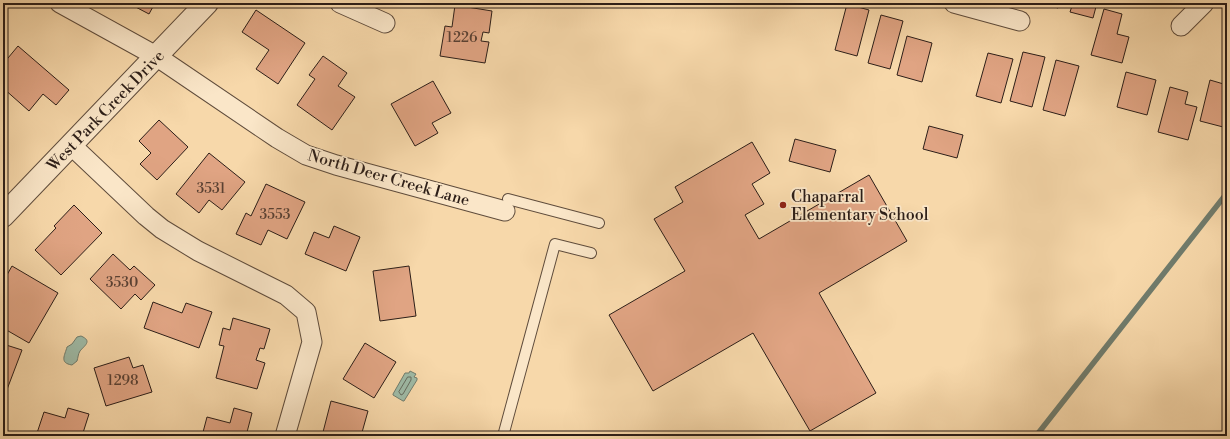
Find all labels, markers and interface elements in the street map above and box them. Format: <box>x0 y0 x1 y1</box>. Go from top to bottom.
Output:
house number: 1226 <box>447 29 478 47</box>
street label: West Park Creek Drive <box>42 46 169 176</box>
street label: North Deer Creek Lane <box>305 145 472 211</box>
house number: 3531 <box>197 180 225 198</box>
place label: Chaparral Elementary School <box>791 187 929 225</box>
marker: Chaparral Elementary School <box>778 200 788 210</box>
house number: 3553 <box>260 206 291 224</box>
house number: 3530 <box>106 274 138 292</box>
house number: 1298 <box>107 372 139 390</box>

